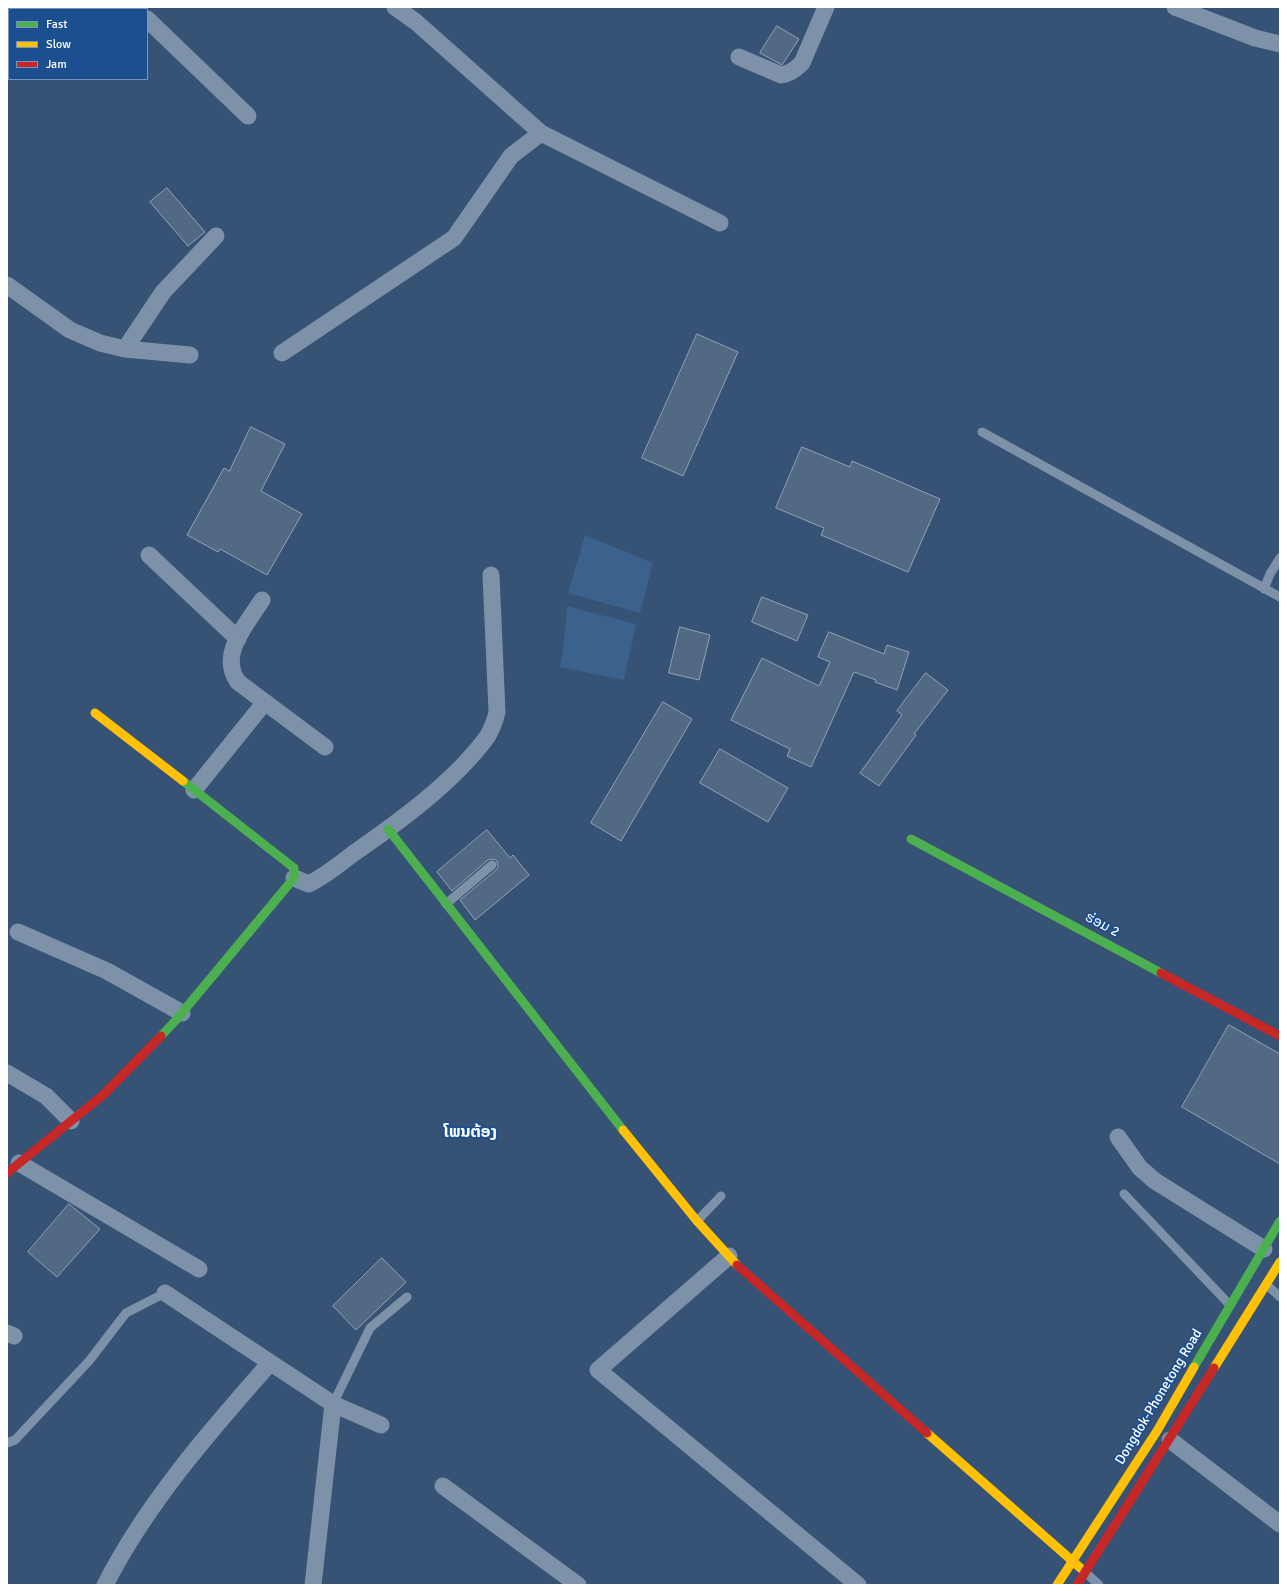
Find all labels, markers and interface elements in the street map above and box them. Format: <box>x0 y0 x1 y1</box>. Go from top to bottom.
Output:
legend <box>8 8 148 80</box>
text: Fast <box>46 17 67 32</box>
text: Slow <box>46 37 71 52</box>
text: Jam <box>46 57 67 72</box>
street label: ຮ່ອມ 2 <box>1082 909 1122 941</box>
district label: ໂພນຕ້ອງ <box>443 1123 497 1143</box>
street label: Dongdok-Phonetong Road <box>1112 1326 1206 1468</box>

